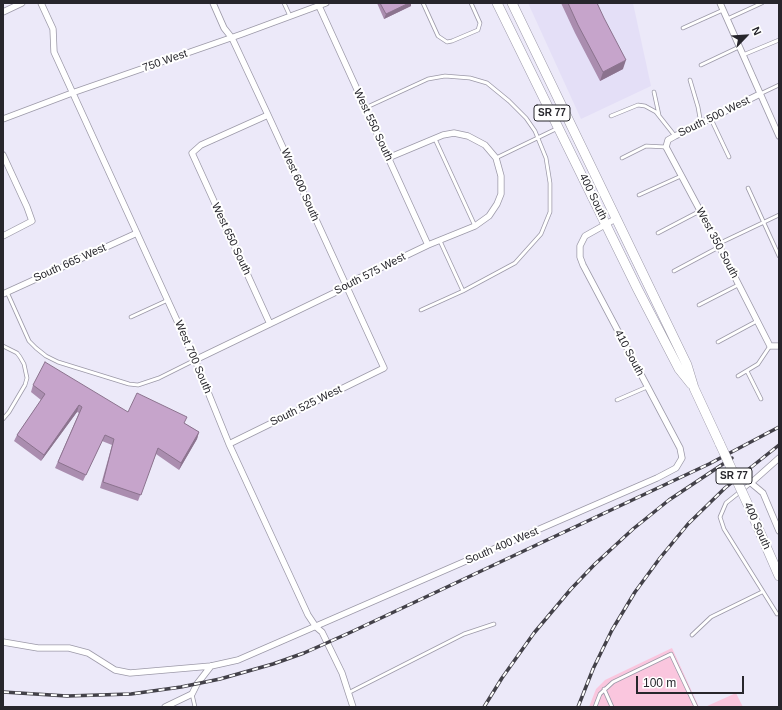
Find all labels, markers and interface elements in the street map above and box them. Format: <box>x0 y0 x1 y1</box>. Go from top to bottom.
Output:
north arrow <box>726 16 766 56</box>
text: N <box>750 25 764 37</box>
street label: 750 West <box>141 47 189 75</box>
street label: West 550 South <box>351 87 395 163</box>
street label: South 500 West <box>676 94 752 140</box>
road number: SR 77 <box>534 105 570 121</box>
street label: West 600 South <box>278 147 322 223</box>
street label: 400 South <box>576 172 610 222</box>
street label: West 650 South <box>209 201 253 277</box>
street label: West 350 South <box>693 205 741 281</box>
street label: South 665 West <box>32 241 108 285</box>
street label: South 575 West <box>332 250 408 298</box>
street label: West 700 South <box>172 318 214 396</box>
street label: 410 South <box>611 328 647 378</box>
street label: South 525 West <box>268 383 344 429</box>
road number: SR 77 <box>716 468 752 484</box>
street label: 400 South <box>741 500 773 552</box>
street label: South 400 West <box>463 525 541 567</box>
scale bar <box>638 668 746 694</box>
text: 100 m <box>643 676 676 690</box>

